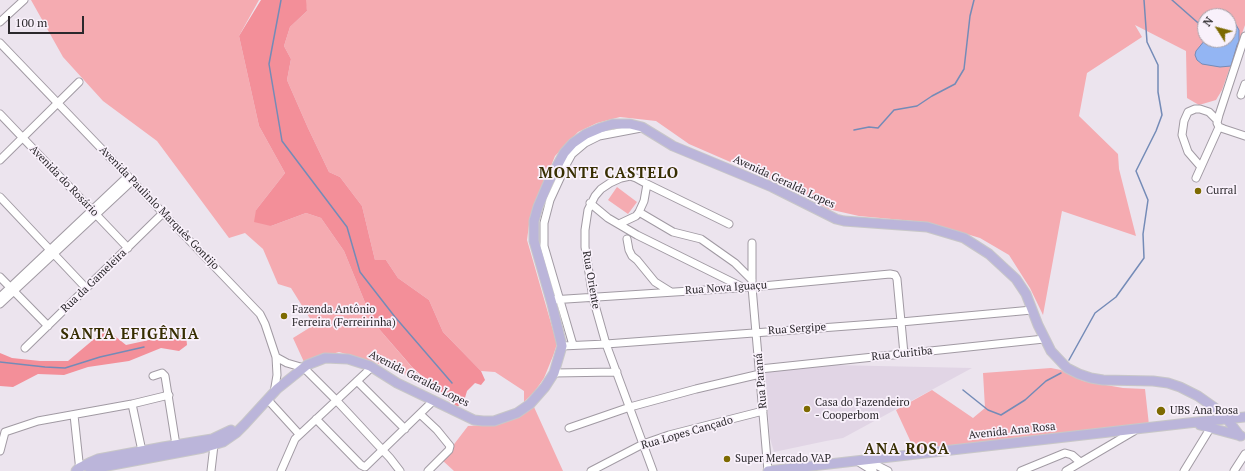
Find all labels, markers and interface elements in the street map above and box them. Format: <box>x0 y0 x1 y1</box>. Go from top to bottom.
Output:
scale bar <box>10 8 86 34</box>
north arrow <box>1197 8 1237 48</box>
text: N <box>1200 14 1216 29</box>
text: 100 m <box>15 15 47 30</box>
street label: Avenida do Rosário <box>27 143 101 219</box>
street label: Avenida Paulinlo Marquês Gontijo <box>96 143 222 273</box>
street label: Avenida Geralda Lopes <box>731 153 837 211</box>
district label: MONTE CASTELO <box>539 165 679 183</box>
place label: Curral <box>1206 184 1237 198</box>
marker: Curral <box>1193 186 1203 196</box>
street label: Rua da Gameleira <box>58 246 130 316</box>
street label: Rua Oriente <box>579 250 603 310</box>
street label: Rua Nova Iguaçu <box>685 279 767 297</box>
place label: Fazenda Antônio Ferreira (Ferreirinha) <box>292 303 396 329</box>
marker: Fazenda Antônio Ferreira (Ferreirinha) <box>279 311 289 321</box>
street label: Rua Sergipe <box>768 320 826 338</box>
district label: SANTA EFIGÊNIA <box>60 326 200 344</box>
street label: Rua Curitiba <box>871 344 933 364</box>
street label: Avenida Geralda Lopes <box>367 348 471 410</box>
street label: Rua Paraná <box>752 353 770 409</box>
place label: Casa do Fazendeiro - Cooperbom <box>815 396 910 422</box>
marker: Casa do Fazendeiro - Cooperbom <box>802 404 812 414</box>
place label: UBS Ana Rosa <box>1170 404 1238 418</box>
marker: UBS Ana Rosa <box>1155 405 1167 417</box>
street label: Rua Lopes Cançado <box>640 414 734 452</box>
street label: Avenida Ana Rosa <box>968 420 1056 442</box>
district label: ANA ROSA <box>864 441 950 459</box>
place label: Super Mercado VAP <box>735 452 831 466</box>
marker: Super Mercado VAP <box>722 454 732 464</box>

